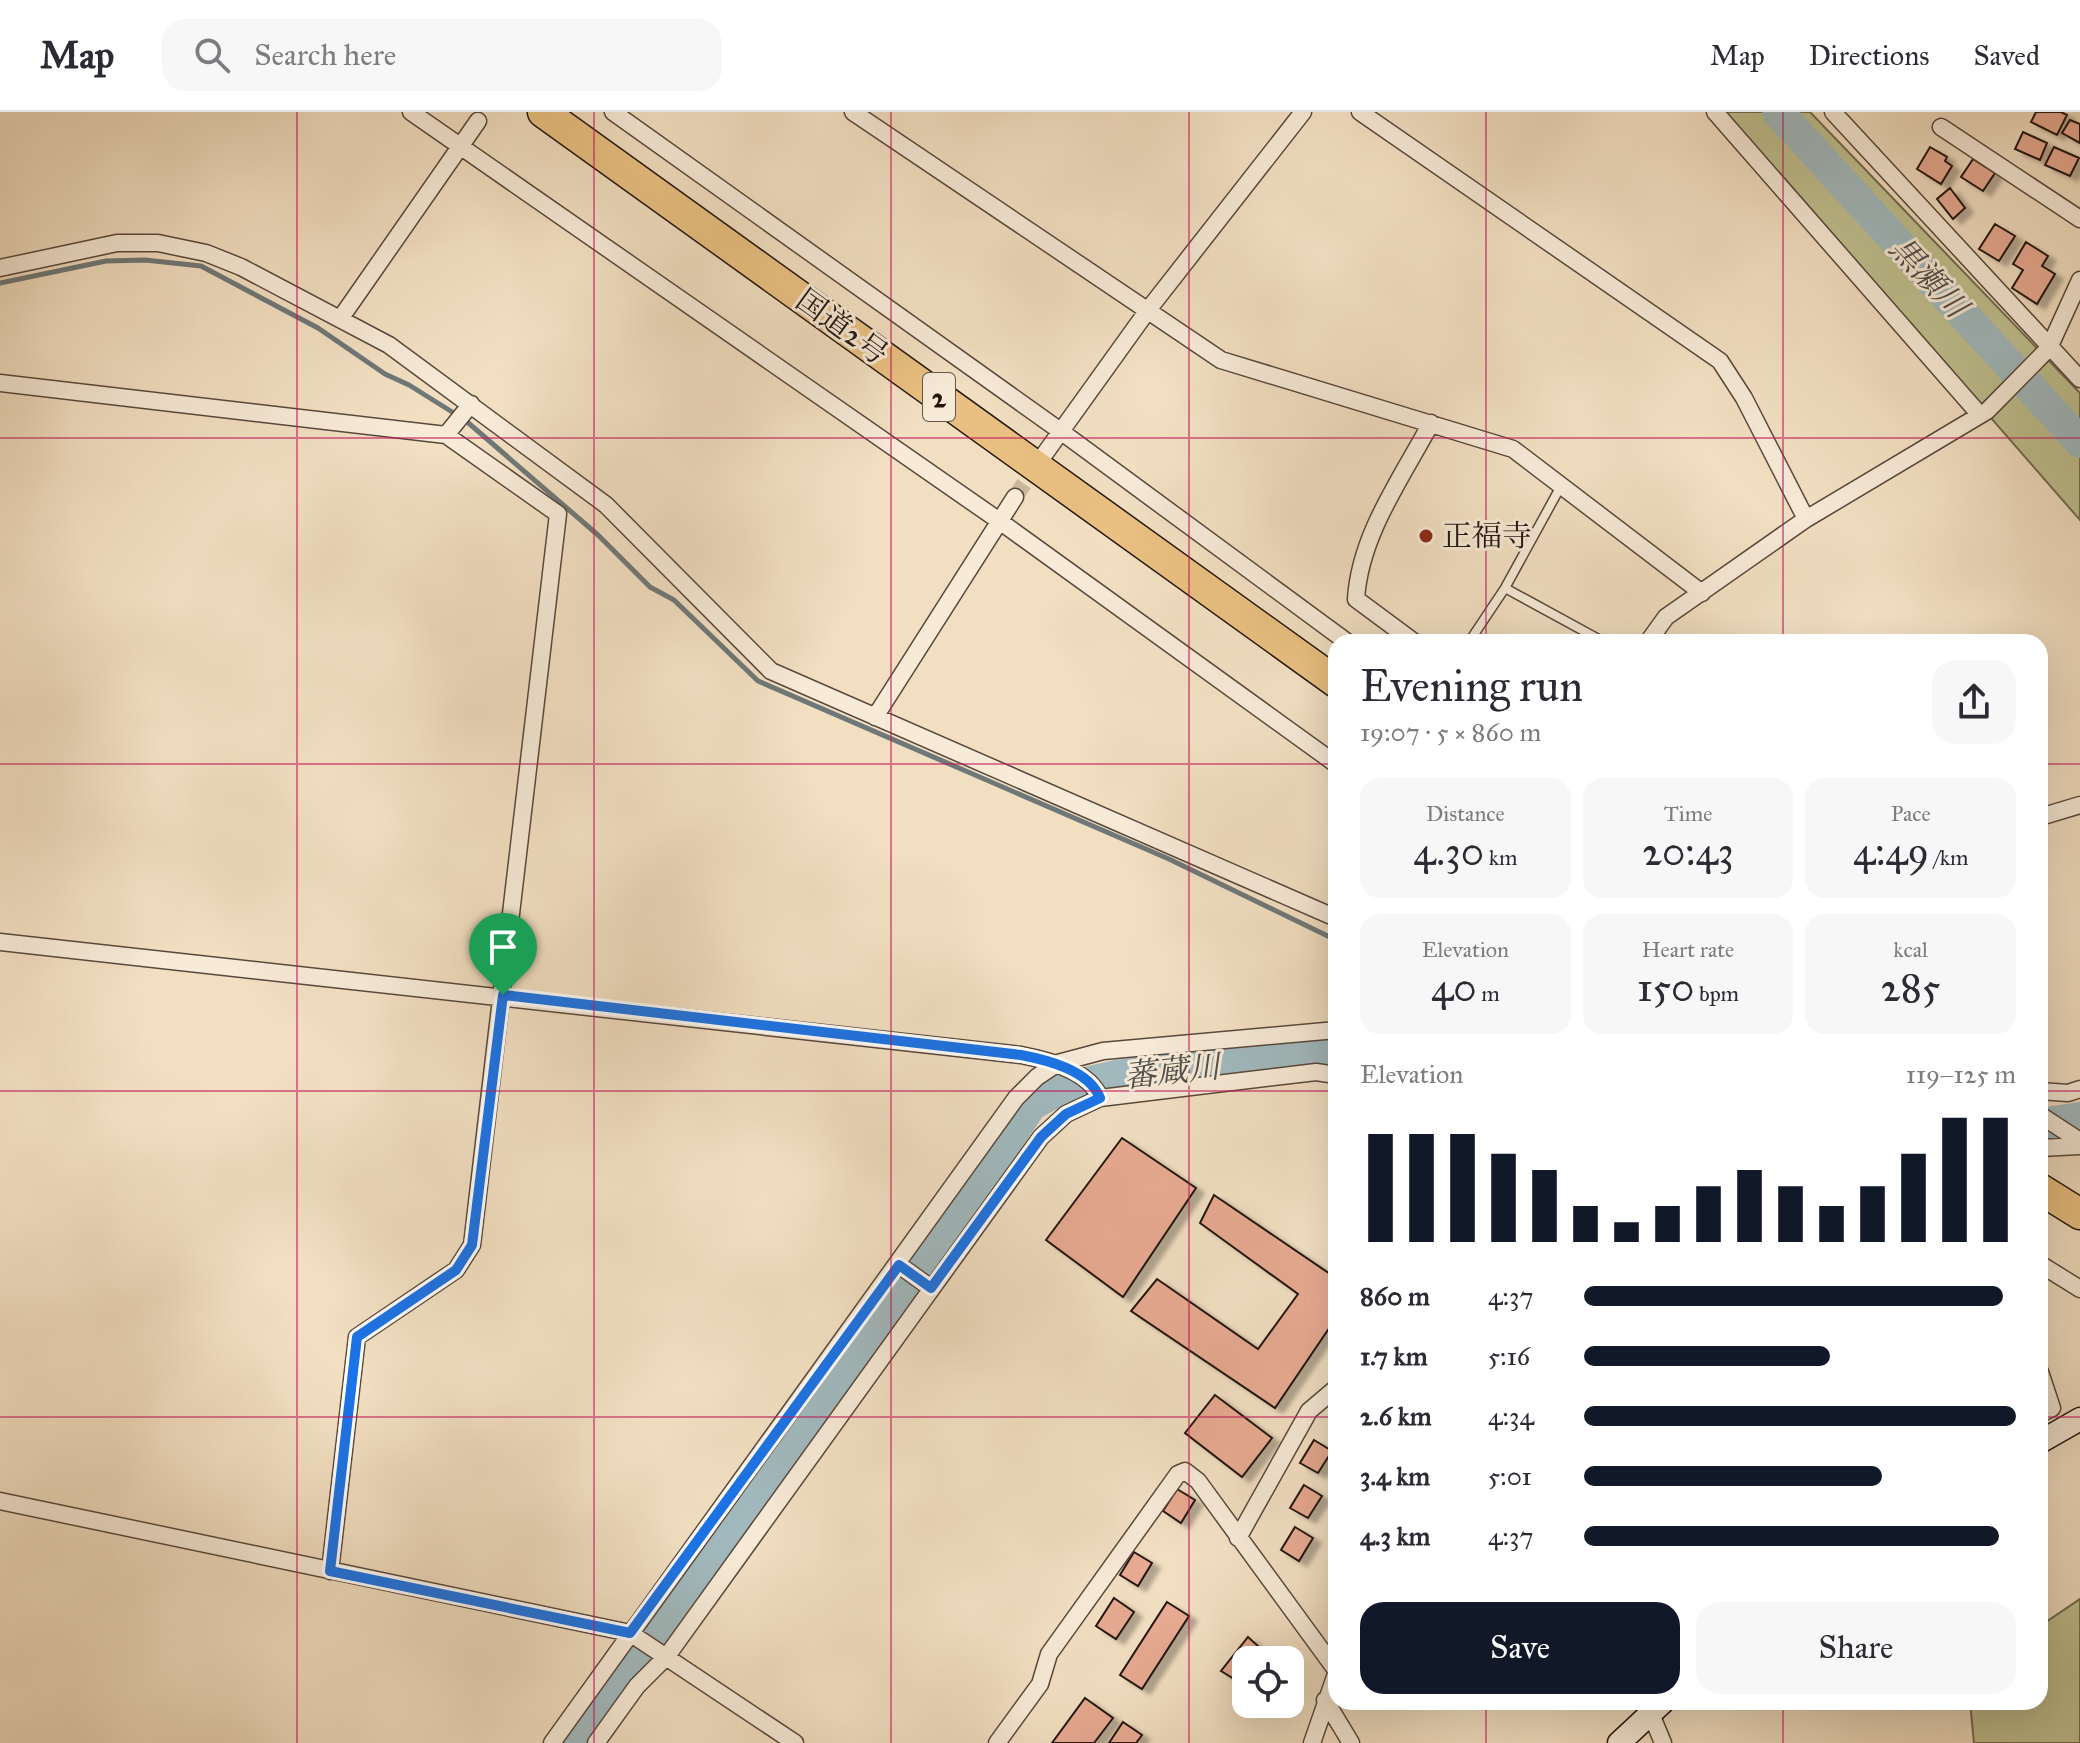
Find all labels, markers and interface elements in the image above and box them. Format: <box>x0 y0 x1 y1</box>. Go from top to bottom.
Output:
search box <box>162 19 722 91</box>
text: Map <box>40 32 114 78</box>
icon: search <box>190 33 234 77</box>
text: Search here <box>254 37 396 73</box>
text: Map <box>1710 38 1765 73</box>
text: Directions <box>1809 38 1930 73</box>
text: Saved <box>1974 38 2040 73</box>
water label: 黒瀬川 <box>1882 229 1978 328</box>
street label: 国道2号 <box>789 282 895 372</box>
road number: 2 <box>923 373 955 421</box>
place label: 正福寺 <box>1442 518 1532 554</box>
marker: 正福寺 <box>1417 527 1435 545</box>
text: Evening run <box>1360 659 1583 713</box>
button: share <box>1932 660 2016 744</box>
text: 19:07 · 5 × 860 m <box>1360 716 1541 748</box>
text: Distance <box>1426 800 1505 827</box>
text: Time <box>1664 800 1712 827</box>
text: Pace <box>1891 800 1931 827</box>
text: 4.30 <box>1413 827 1484 876</box>
text: 20:43 <box>1642 827 1734 876</box>
text: 4:49 <box>1853 827 1929 876</box>
text: km <box>1484 844 1517 871</box>
text: /km <box>1929 844 1968 871</box>
pin <box>469 913 537 995</box>
icon: arrive <box>481 925 525 969</box>
text: Elevation <box>1422 936 1509 963</box>
text: Heart rate <box>1642 936 1734 963</box>
text: kcal <box>1893 936 1928 963</box>
text: 40 <box>1431 963 1477 1012</box>
text: 150 <box>1637 963 1694 1012</box>
text: 285 <box>1881 963 1940 1012</box>
text: m <box>1477 980 1500 1007</box>
text: bpm <box>1694 980 1739 1007</box>
water label: 蕃蔵川 <box>1122 1047 1225 1096</box>
text: Elevation <box>1360 1058 1463 1090</box>
text: 119–125 m <box>1906 1058 2016 1090</box>
text: 860 m <box>1360 1280 1430 1312</box>
text: 4:37 <box>1488 1280 1533 1312</box>
text: 1.7 km <box>1360 1340 1428 1372</box>
text: 5:16 <box>1488 1340 1530 1372</box>
text: 2.6 km <box>1360 1400 1432 1432</box>
text: 4:34 <box>1488 1400 1534 1432</box>
text: 3.4 km <box>1360 1460 1430 1492</box>
text: 5:01 <box>1488 1460 1532 1492</box>
text: 4.3 km <box>1360 1520 1430 1552</box>
text: 4:37 <box>1488 1520 1533 1552</box>
button: Save <box>1360 1602 1680 1694</box>
button: Share <box>1696 1602 2016 1694</box>
map controls <box>1232 1646 1304 1718</box>
button: locate <box>1232 1646 1304 1718</box>

